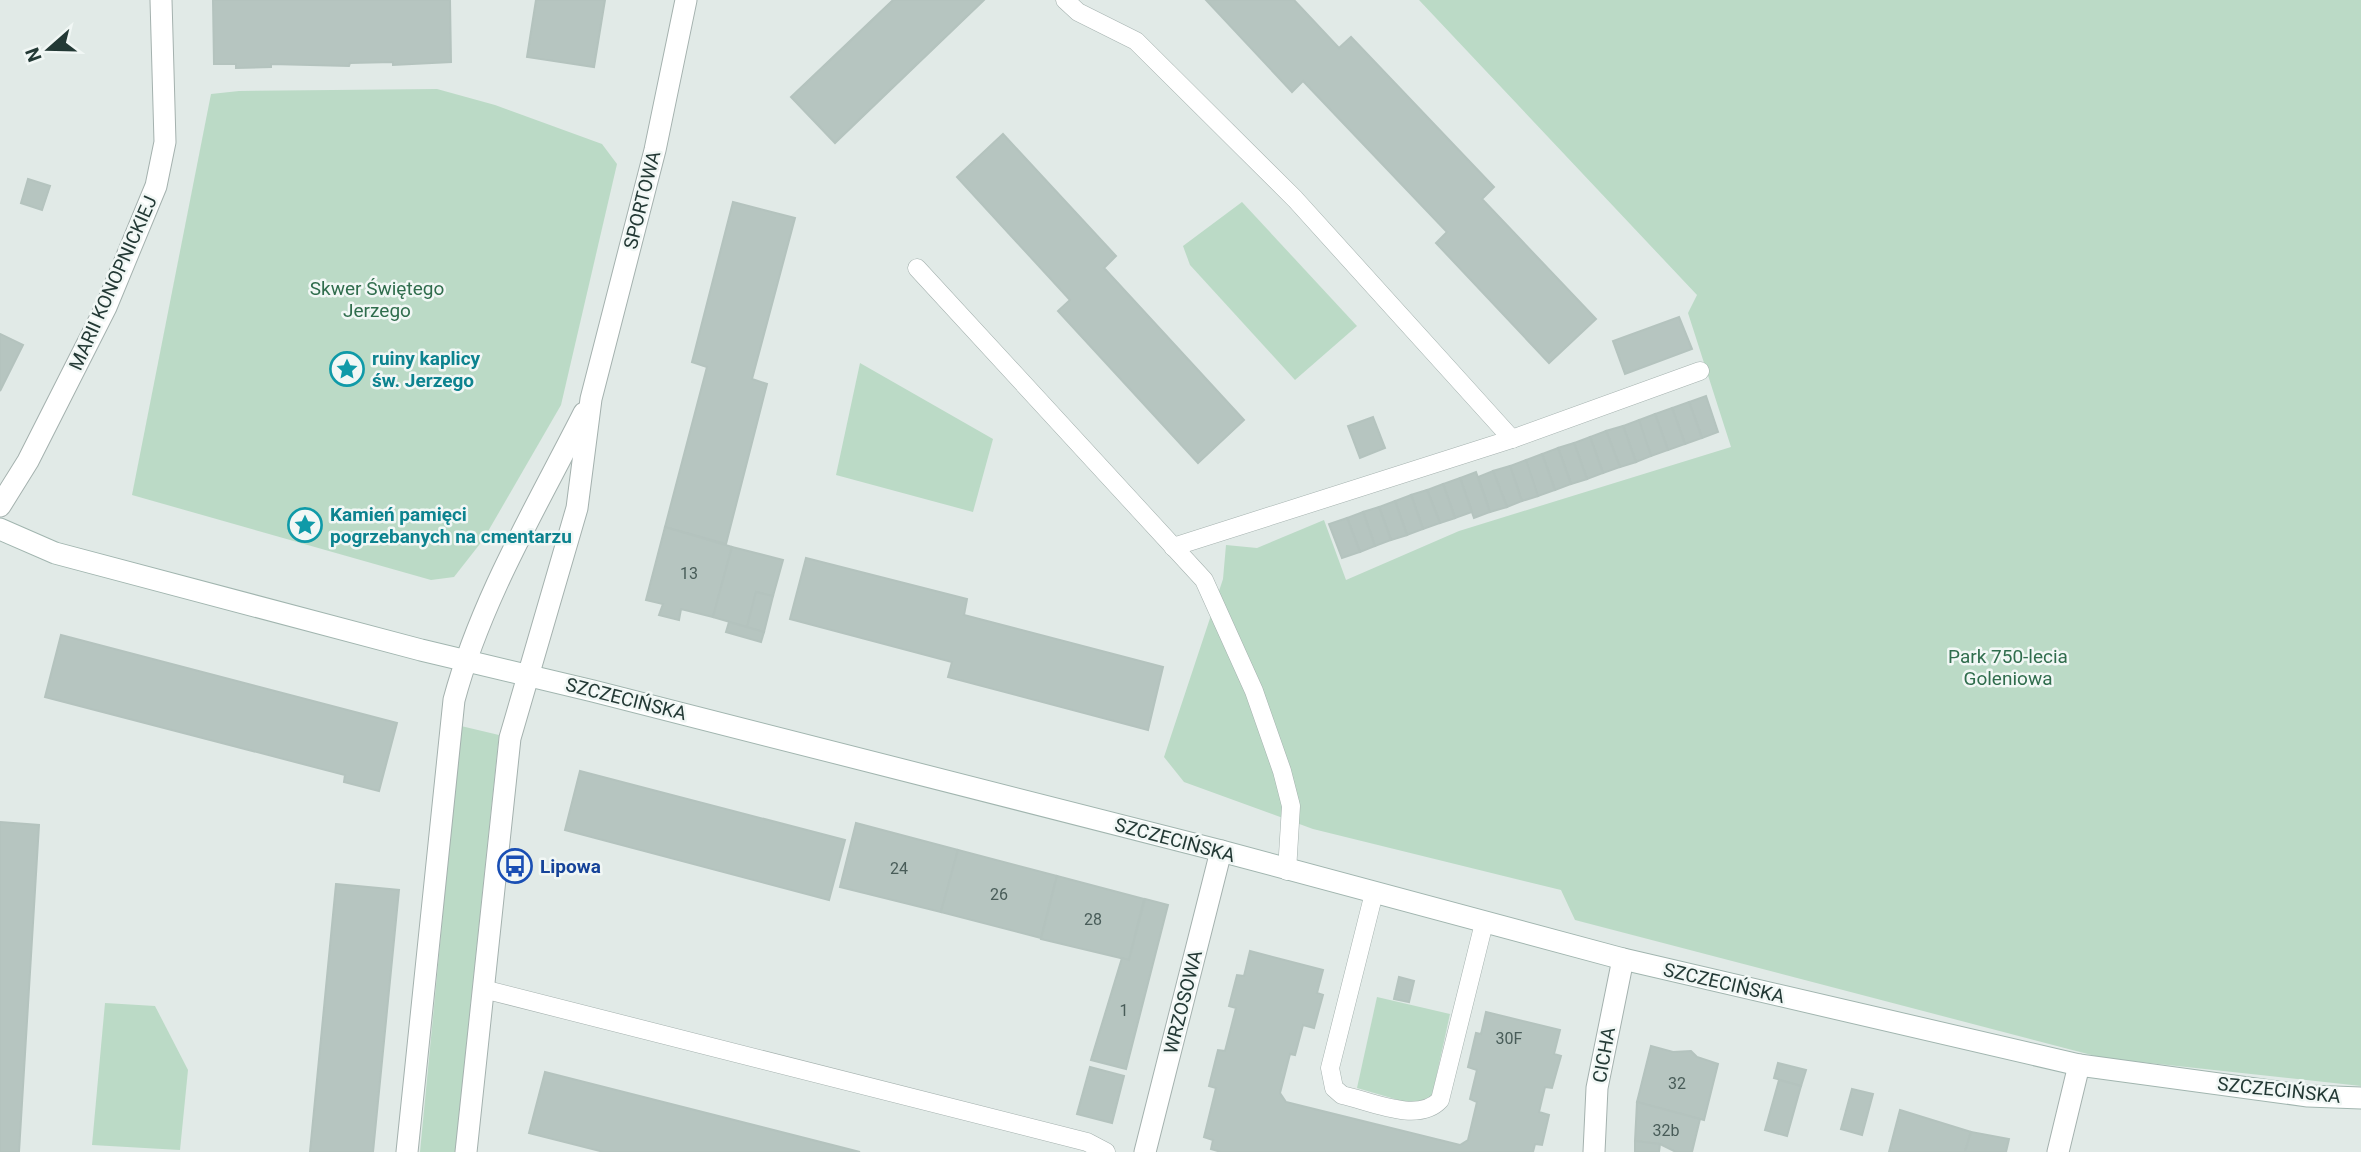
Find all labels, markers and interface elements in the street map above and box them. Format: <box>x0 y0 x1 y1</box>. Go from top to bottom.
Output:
north arrow <box>14 14 84 84</box>
text: N <box>20 44 47 65</box>
street label: SPORTOWA <box>619 148 665 251</box>
street label: MARII KONOPNICKIEJ <box>64 192 162 374</box>
park label: Skwer Świętego Jerzego <box>310 277 444 322</box>
place label: ruiny kaplicy św. Jerzego <box>372 347 481 392</box>
place icon: ruiny kaplicy św. Jerzego <box>328 350 366 388</box>
place label: Kamień pamięci pogrzebanych na cmentarzu <box>330 503 572 548</box>
place icon: Kamień pamięci pogrzebanych na cmentarzu <box>286 506 324 544</box>
house number: 13 <box>680 564 698 583</box>
park label: Park 750-lecia Goleniowa <box>1948 645 2068 690</box>
street label: SZCZECIŃSKA <box>563 673 689 725</box>
street label: SZCZECIŃSKA <box>1112 813 1238 867</box>
bus stop icon: Lipowa <box>496 847 534 885</box>
place label: Lipowa <box>540 855 601 878</box>
house number: 24 <box>890 859 908 878</box>
house number: 26 <box>990 885 1008 904</box>
house number: 28 <box>1084 910 1102 929</box>
street label: WRZOSOWA <box>1159 947 1207 1056</box>
street label: SZCZECIŃSKA <box>1661 958 1787 1008</box>
house number: 1 <box>1120 1001 1129 1020</box>
street label: CICHA <box>1588 1025 1620 1085</box>
house number: 30F <box>1496 1029 1523 1048</box>
street label: SZCZECIŃSKA <box>2216 1072 2342 1108</box>
house number: 32 <box>1668 1074 1686 1093</box>
house number: 32b <box>1653 1121 1680 1140</box>

